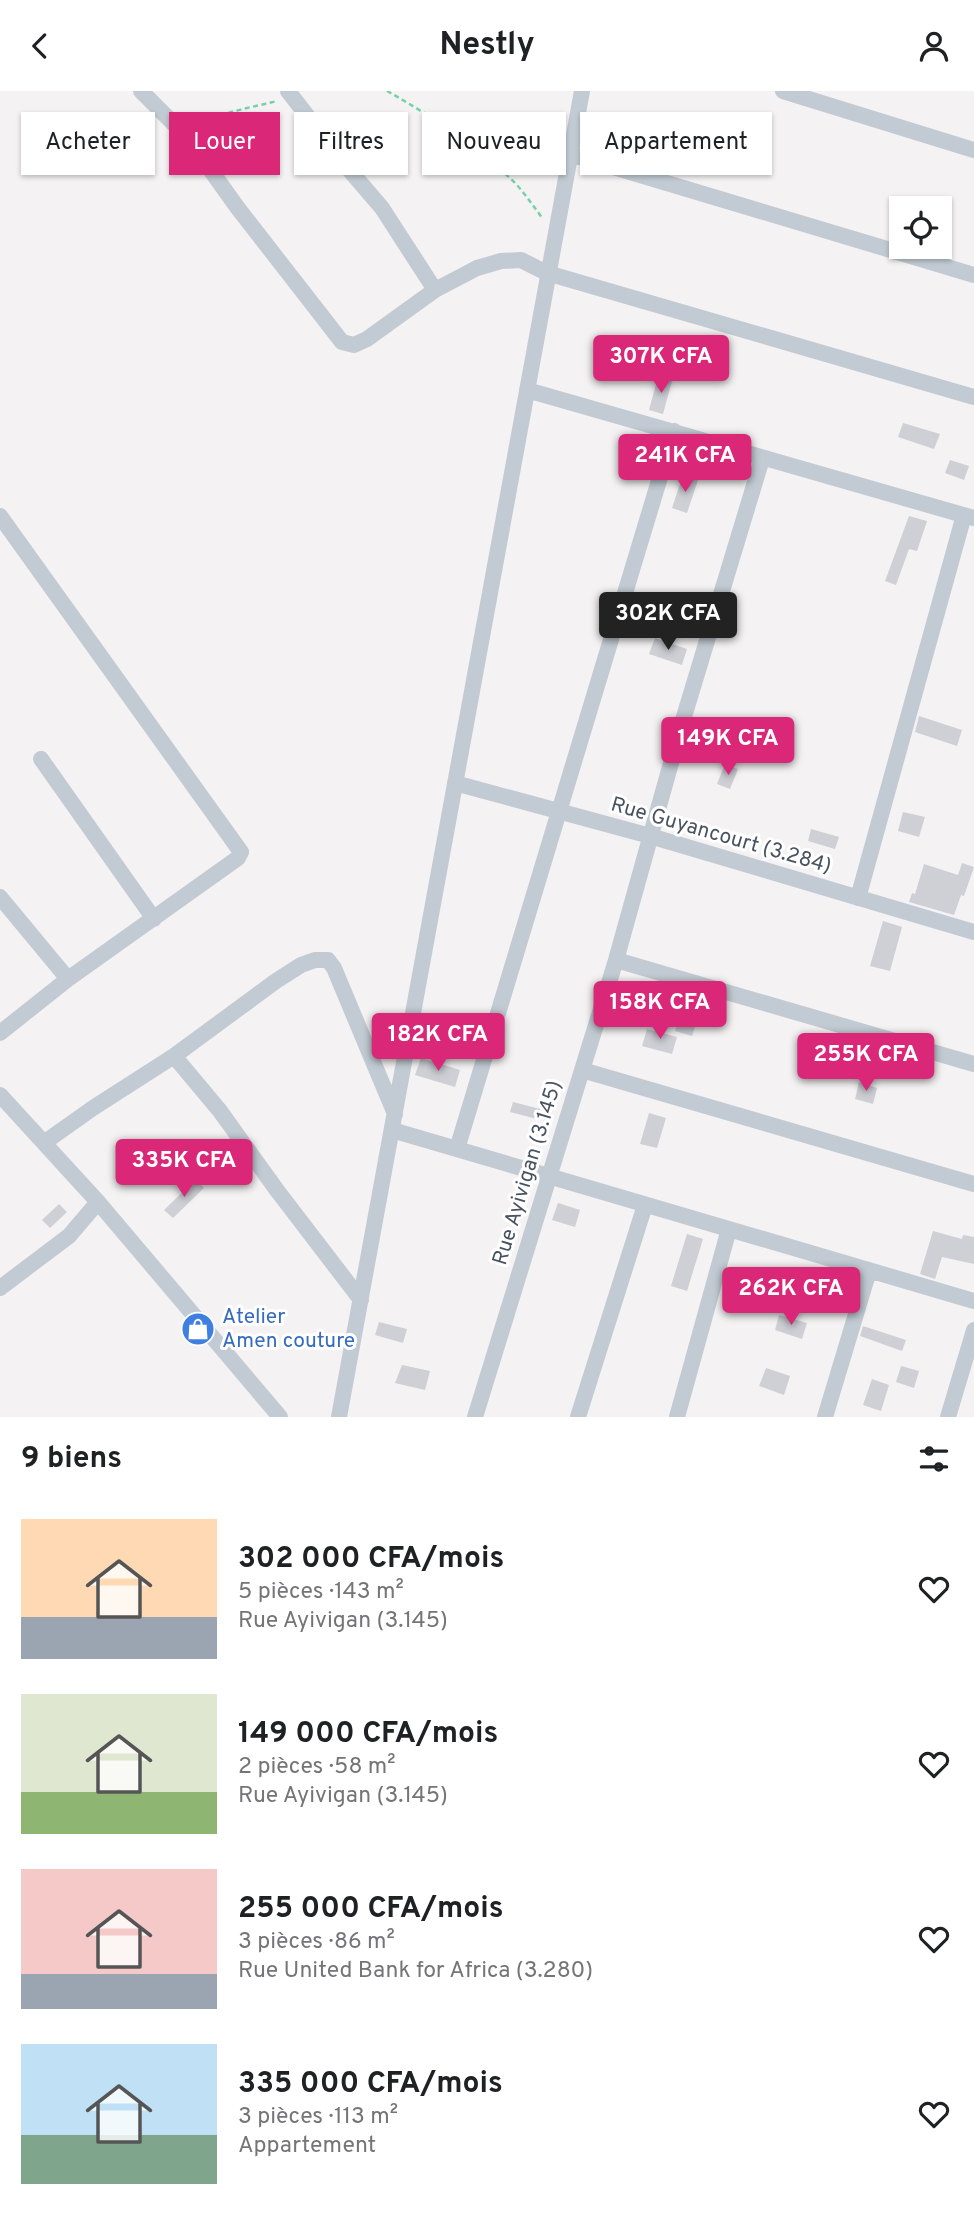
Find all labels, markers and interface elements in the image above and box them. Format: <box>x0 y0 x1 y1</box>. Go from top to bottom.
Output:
text: Nestly <box>439 26 535 66</box>
icon: back <box>21 27 59 65</box>
icon: person <box>915 27 953 65</box>
chip: Acheter <box>21 112 155 175</box>
chip: Louer <box>169 112 280 175</box>
chip: Filtres <box>294 112 408 175</box>
chip: Nouveau <box>422 112 566 175</box>
chip: Appartement <box>580 112 772 175</box>
map controls <box>889 196 952 259</box>
button: locate <box>889 196 952 259</box>
pin: 307K CFA <box>589 335 733 395</box>
text: 307K CFA <box>609 343 713 372</box>
pin: 241K CFA <box>613 435 757 494</box>
text: 241K CFA <box>634 442 736 471</box>
pin: 302K CFA <box>596 593 740 652</box>
text: 302K CFA <box>615 600 721 629</box>
pin: 149K CFA <box>656 717 800 777</box>
text: 149K CFA <box>677 725 779 754</box>
street label: Rue Guyancourt (3.284) <box>608 792 834 880</box>
pin: 158K CFA <box>588 981 732 1041</box>
text: 158K CFA <box>610 989 710 1018</box>
pin: 182K CFA <box>366 1013 510 1073</box>
text: 182K CFA <box>388 1021 488 1050</box>
pin: 255K CFA <box>794 1033 938 1093</box>
text: 255K CFA <box>813 1041 919 1070</box>
street label: Rue Ayivigan (3.145) <box>487 1077 569 1269</box>
pin: 335K CFA <box>112 1139 256 1199</box>
text: 335K CFA <box>132 1147 236 1176</box>
pin: 262K CFA <box>719 1267 863 1327</box>
text: 262K CFA <box>738 1275 844 1304</box>
place label: Atelier Amen couture <box>222 1304 355 1355</box>
shop icon: Atelier Amen couture <box>179 1310 217 1348</box>
icon: filters <box>915 1440 953 1478</box>
text: 9 biens <box>21 1441 122 1478</box>
text: 302 000 CFA/mois <box>238 1541 504 1578</box>
icon: home <box>77 1547 161 1631</box>
icon: heart <box>915 1570 953 1608</box>
text: 5 pièces · 143 m² <box>238 1578 404 1607</box>
text: Rue Ayivigan (3.145) <box>238 1607 448 1636</box>
text: 149 000 CFA/mois <box>238 1716 498 1753</box>
icon: home <box>77 1722 161 1806</box>
icon: heart <box>915 1745 953 1783</box>
text: 2 pièces · 58 m² <box>238 1753 396 1782</box>
text: Rue Ayivigan (3.145) <box>238 1782 448 1811</box>
text: 255 000 CFA/mois <box>238 1891 504 1928</box>
icon: home <box>77 1897 161 1981</box>
icon: heart <box>915 1920 953 1958</box>
text: 3 pièces · 86 m² <box>238 1928 395 1957</box>
text: Rue United Bank for Africa (3.280) <box>238 1957 593 1986</box>
text: 335 000 CFA/mois <box>238 2066 503 2103</box>
icon: home <box>77 2072 161 2156</box>
icon: heart <box>915 2095 953 2133</box>
text: 3 pièces · 113 m² <box>238 2103 398 2132</box>
text: Appartement <box>238 2132 376 2161</box>

